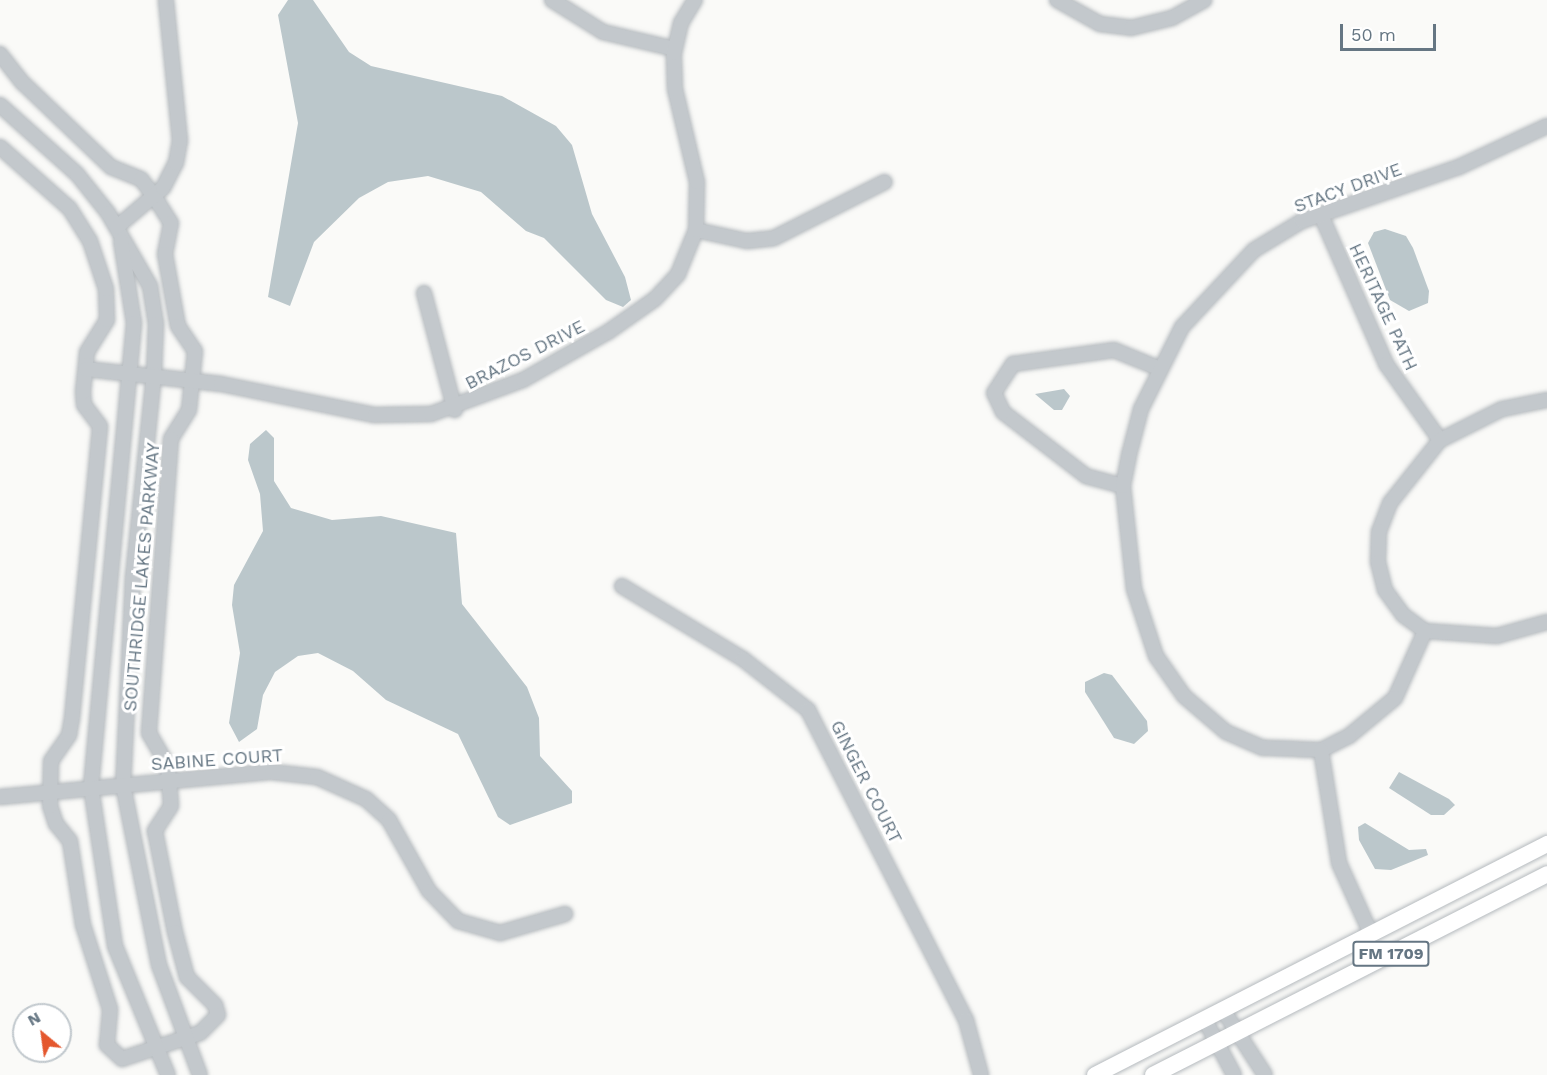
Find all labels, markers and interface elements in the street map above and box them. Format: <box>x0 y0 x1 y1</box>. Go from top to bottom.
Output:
scale bar <box>1343 12 1439 50</box>
text: 50 m <box>1351 24 1396 45</box>
street label: STACY DRIVE <box>1291 158 1405 218</box>
street label: HERITAGE PATH <box>1344 240 1422 374</box>
street label: BRAZOS DRIVE <box>462 316 588 394</box>
street label: SOUTHRIDGE LAKES PARKWAY <box>119 442 165 712</box>
street label: GINGER COURT <box>826 717 906 847</box>
street label: SABINE COURT <box>150 745 284 775</box>
road number: FM 1709 <box>1352 941 1430 967</box>
north arrow <box>12 1003 72 1063</box>
text: N <box>24 1007 44 1030</box>

